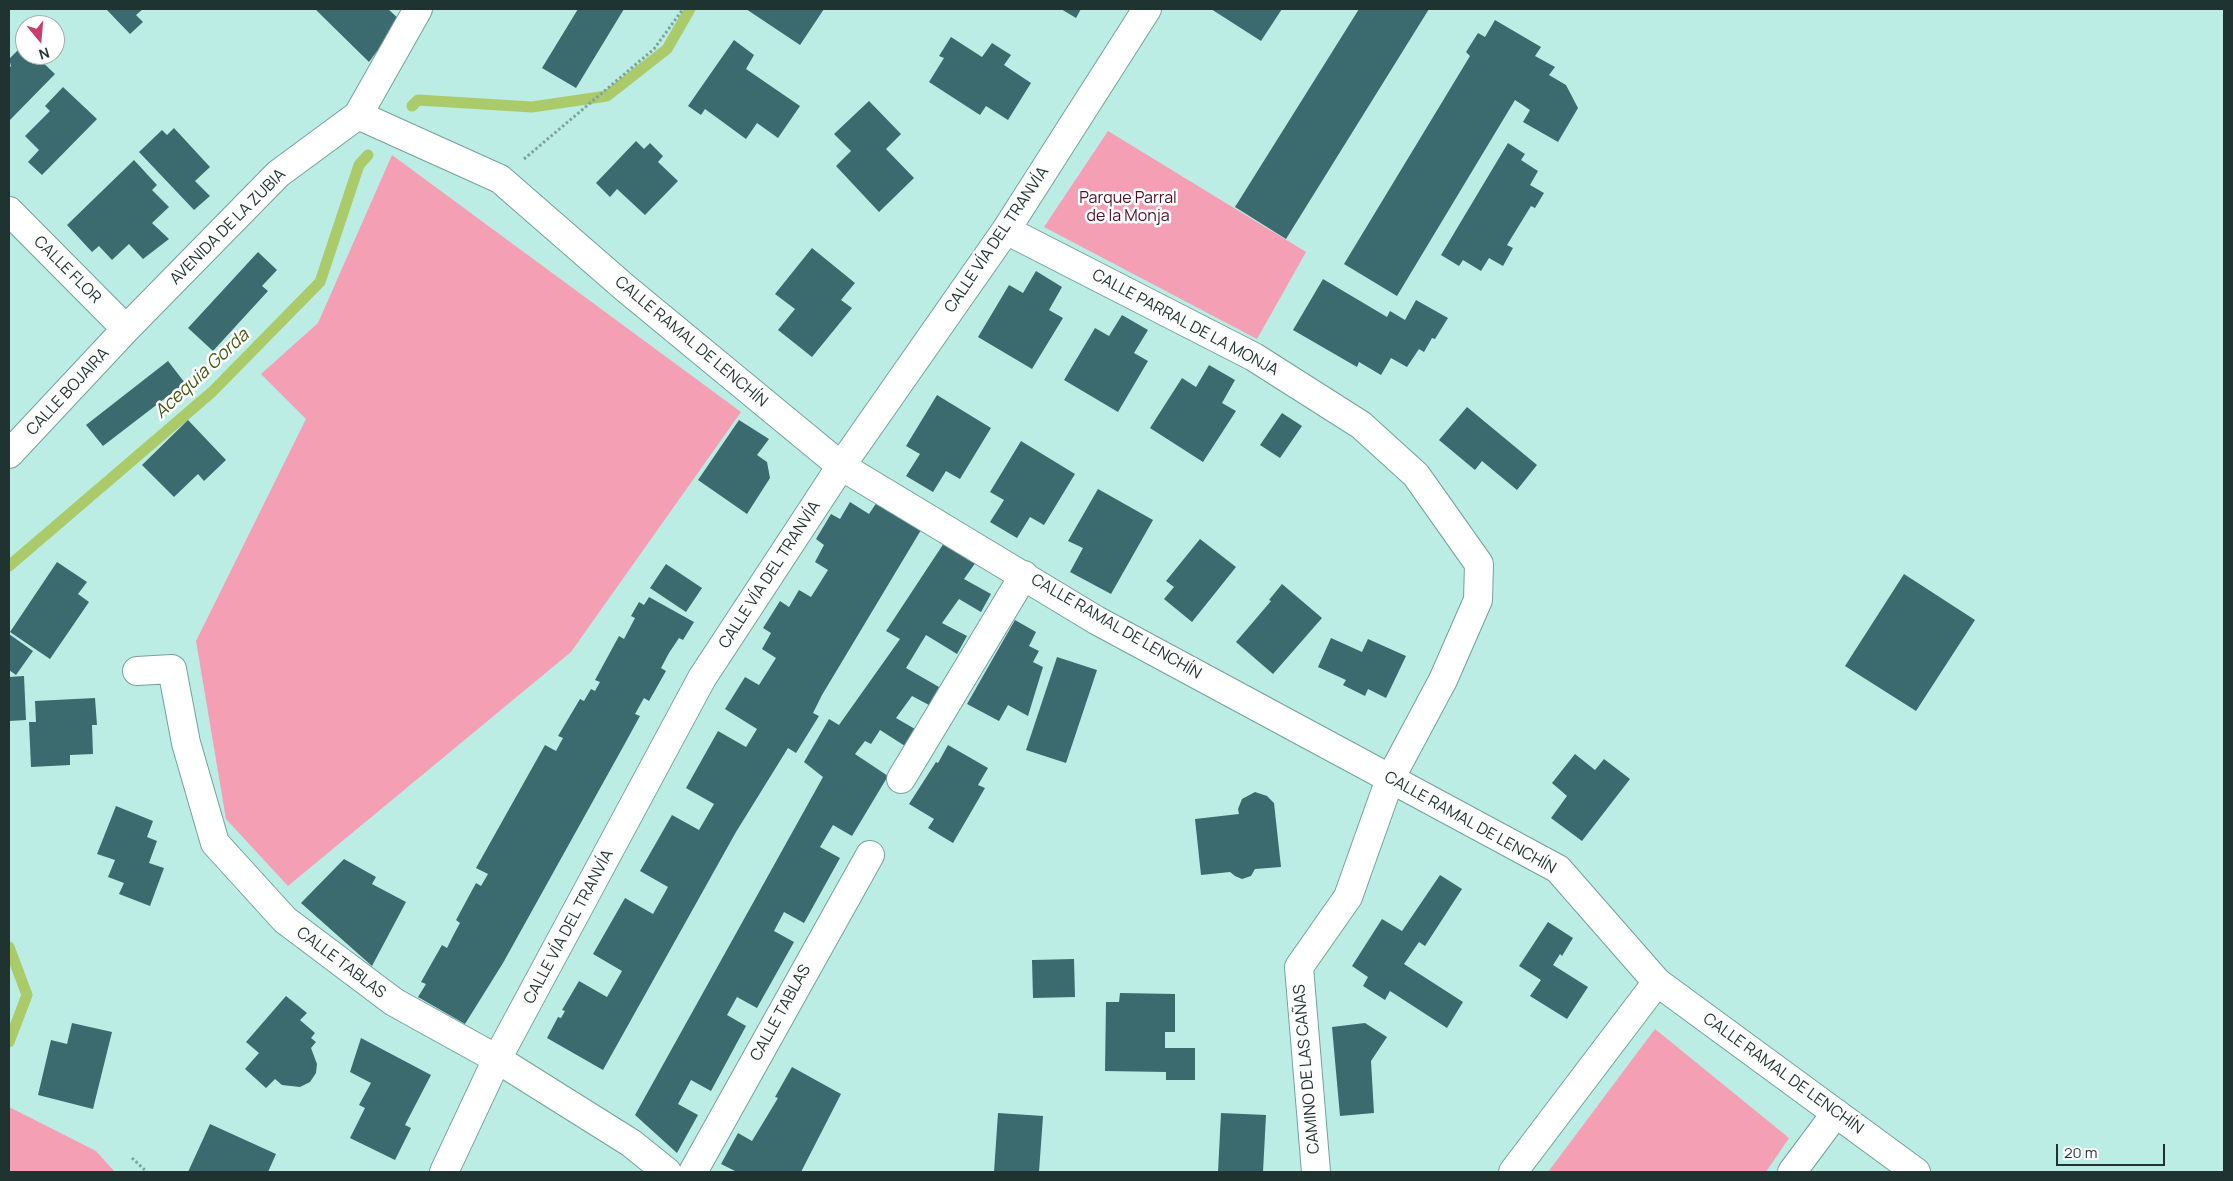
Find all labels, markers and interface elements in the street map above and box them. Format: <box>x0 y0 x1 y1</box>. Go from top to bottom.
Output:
north arrow <box>15 15 65 65</box>
text: N <box>37 43 52 64</box>
street label: CALLE VÍA DEL TRANVÍA <box>941 163 1053 317</box>
street label: AVENIDA DE LA ZUBIA <box>166 165 290 289</box>
park label: Parque Parral de la Monja <box>1079 189 1177 227</box>
street label: CALLE FLOR <box>29 232 105 308</box>
street label: CALLE PARRAL DE LA MONJA <box>1089 266 1281 380</box>
street label: CALLE RAMAL DE LENCHÍN <box>611 272 771 412</box>
water label: Acequia Gorda <box>150 325 254 423</box>
street label: CALLE BOJAIRA <box>23 344 113 440</box>
street label: CALLE VÍA DEL TRANVÍA <box>715 498 825 652</box>
street label: CALLE RAMAL DE LENCHÍN <box>1027 570 1205 684</box>
street label: CALLE RAMAL DE LENCHÍN <box>1381 768 1559 878</box>
street label: CALLE VÍA DEL TRANVÍA <box>520 847 618 1007</box>
street label: CALLE TABLAS <box>293 923 389 1003</box>
street label: CALLE TABLAS <box>747 962 815 1064</box>
street label: CAMINO DE LAS CAÑAS <box>1290 983 1324 1155</box>
street label: CALLE RAMAL DE LENCHÍN <box>1699 1009 1867 1139</box>
scale bar <box>2058 1134 2167 1166</box>
text: 20 m <box>2064 1142 2097 1163</box>

